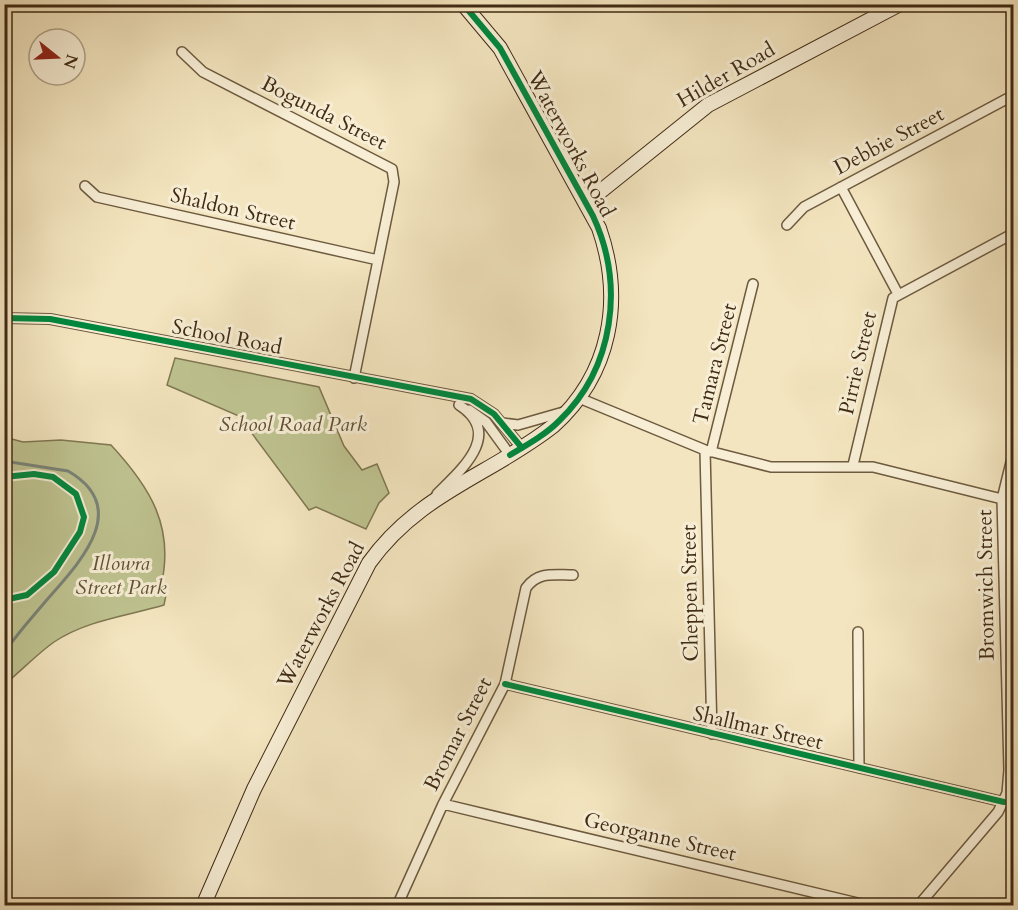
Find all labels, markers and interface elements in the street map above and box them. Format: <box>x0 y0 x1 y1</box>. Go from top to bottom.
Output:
north arrow <box>27 27 87 87</box>
street label: Hilder Road <box>672 35 780 115</box>
text: N <box>58 51 83 71</box>
street label: Waterworks Road <box>520 65 622 222</box>
street label: Bogunda Street <box>256 69 392 157</box>
street label: Debbie Street <box>829 100 949 182</box>
street label: Shaldon Street <box>168 181 299 238</box>
street label: Tamara Street <box>686 300 744 428</box>
street label: Pirrie Street <box>832 308 884 418</box>
street label: School Road <box>170 312 284 362</box>
park label: School Road Park <box>219 410 367 439</box>
street label: Bromwich Street <box>970 509 1002 661</box>
street label: Cheppen Street <box>674 524 706 662</box>
street label: Waterworks Road <box>270 537 372 694</box>
park label: Illowra Street Park <box>75 549 167 602</box>
street label: Bromar Street <box>417 672 499 796</box>
street label: Shallmar Street <box>690 699 826 757</box>
street label: Georganne Street <box>581 805 739 869</box>

